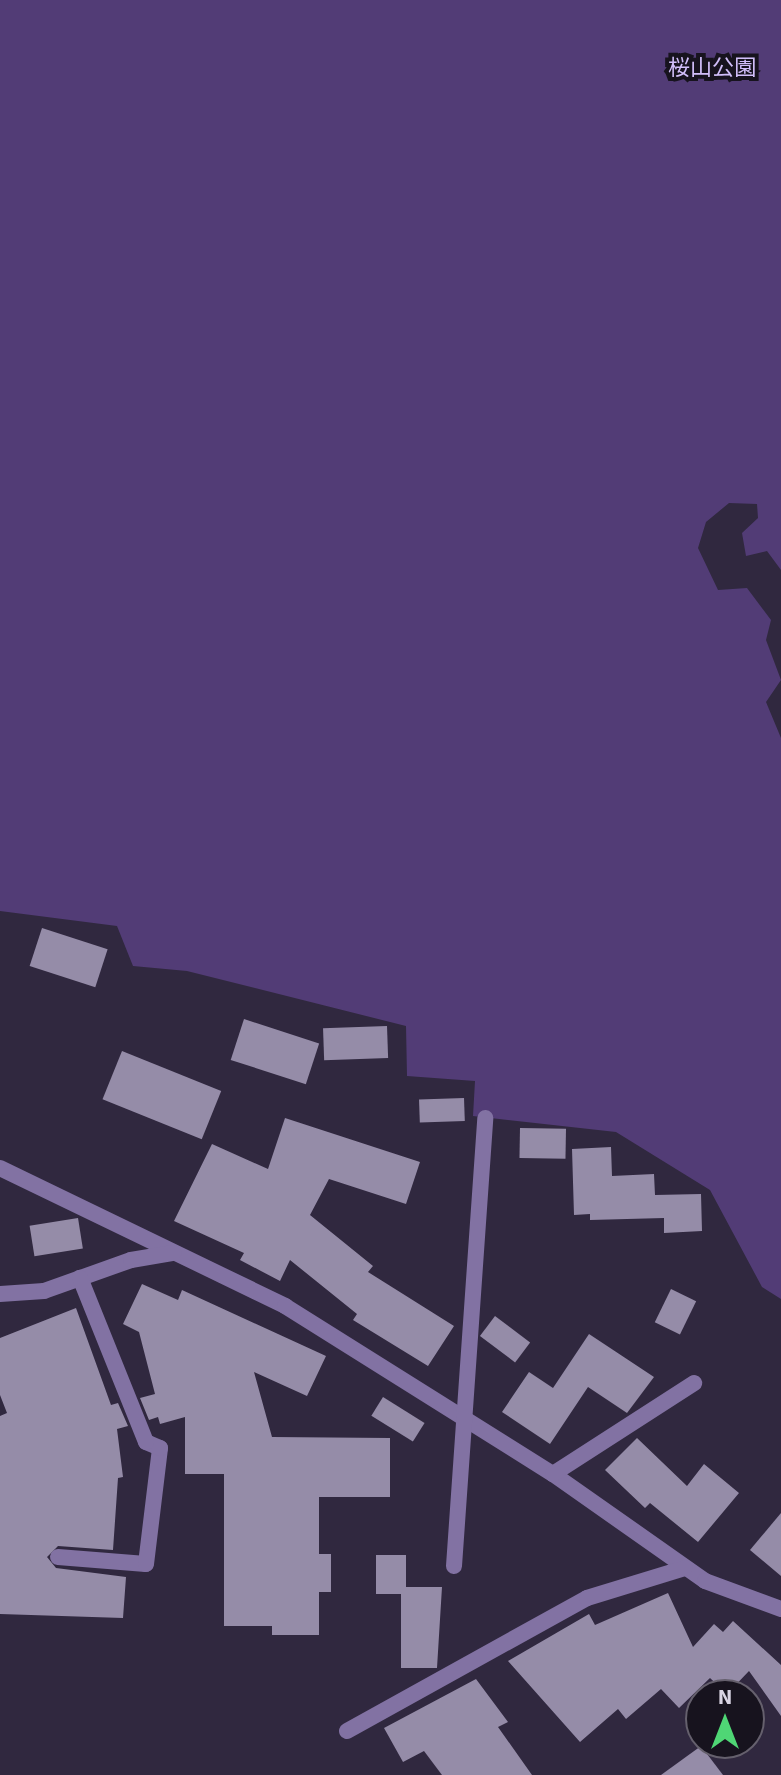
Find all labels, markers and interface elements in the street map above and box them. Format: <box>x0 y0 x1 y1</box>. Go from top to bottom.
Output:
park label: 桜山公園 <box>668 56 756 82</box>
north arrow <box>685 1679 765 1759</box>
text: N <box>718 1681 732 1713</box>

